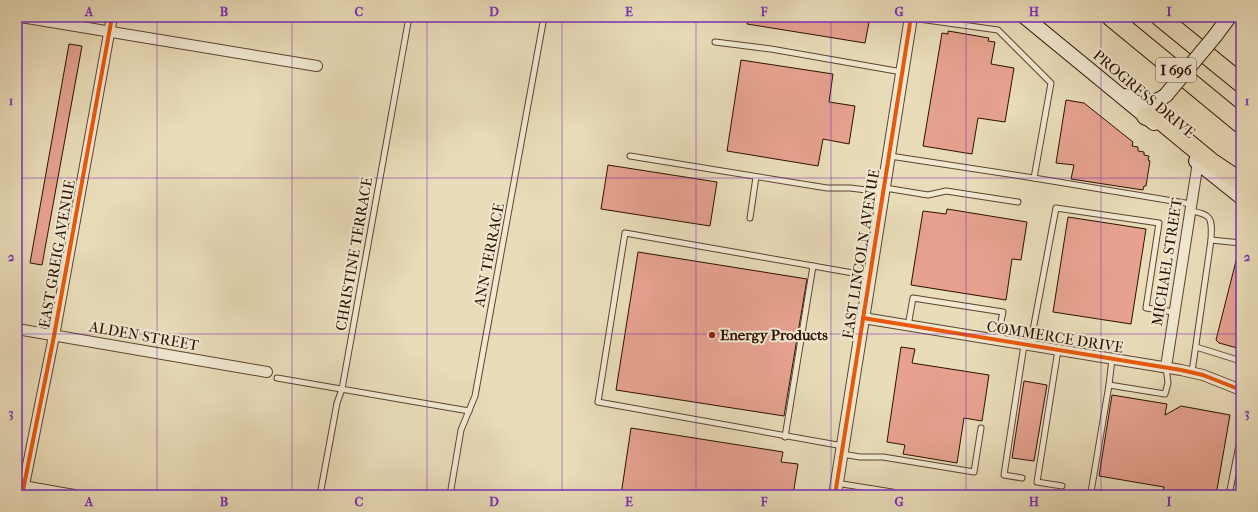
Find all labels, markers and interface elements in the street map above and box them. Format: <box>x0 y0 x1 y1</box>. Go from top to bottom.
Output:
text: A <box>84 4 94 19</box>
text: B <box>220 4 229 19</box>
text: C <box>355 4 364 19</box>
text: D <box>489 4 499 19</box>
text: E <box>625 4 633 19</box>
text: F <box>760 4 768 19</box>
text: G <box>894 4 904 19</box>
text: H <box>1029 4 1040 19</box>
text: I <box>1166 4 1172 19</box>
street label: PROGRESS DRIVE <box>1089 46 1199 142</box>
road number: I 696 <box>1156 58 1196 82</box>
text: 1 <box>9 93 14 108</box>
text: 1 <box>1245 93 1250 108</box>
street label: EAST LINCOLN AVENUE <box>839 168 883 340</box>
street label: CHRISTINE TERRACE <box>332 176 376 332</box>
street label: EAST GREIG AVENUE <box>35 179 79 329</box>
street label: MICHAEL STREET <box>1148 196 1186 327</box>
street label: ANN TERRACE <box>470 202 508 309</box>
text: 2 <box>8 249 15 264</box>
text: 2 <box>1244 249 1251 264</box>
street label: ALDEN STREET <box>87 317 201 355</box>
street label: COMMERCE DRIVE <box>985 317 1125 357</box>
place label: Energy Products <box>720 326 828 344</box>
marker: Energy Products <box>707 330 717 340</box>
text: 3 <box>8 405 14 421</box>
text: 3 <box>1244 405 1250 421</box>
text: A <box>84 494 94 509</box>
text: B <box>220 494 229 509</box>
text: C <box>355 494 364 509</box>
text: D <box>489 494 499 509</box>
text: E <box>625 494 633 509</box>
text: F <box>760 494 768 509</box>
text: G <box>894 494 904 509</box>
text: H <box>1029 494 1040 509</box>
text: I <box>1166 494 1172 509</box>

